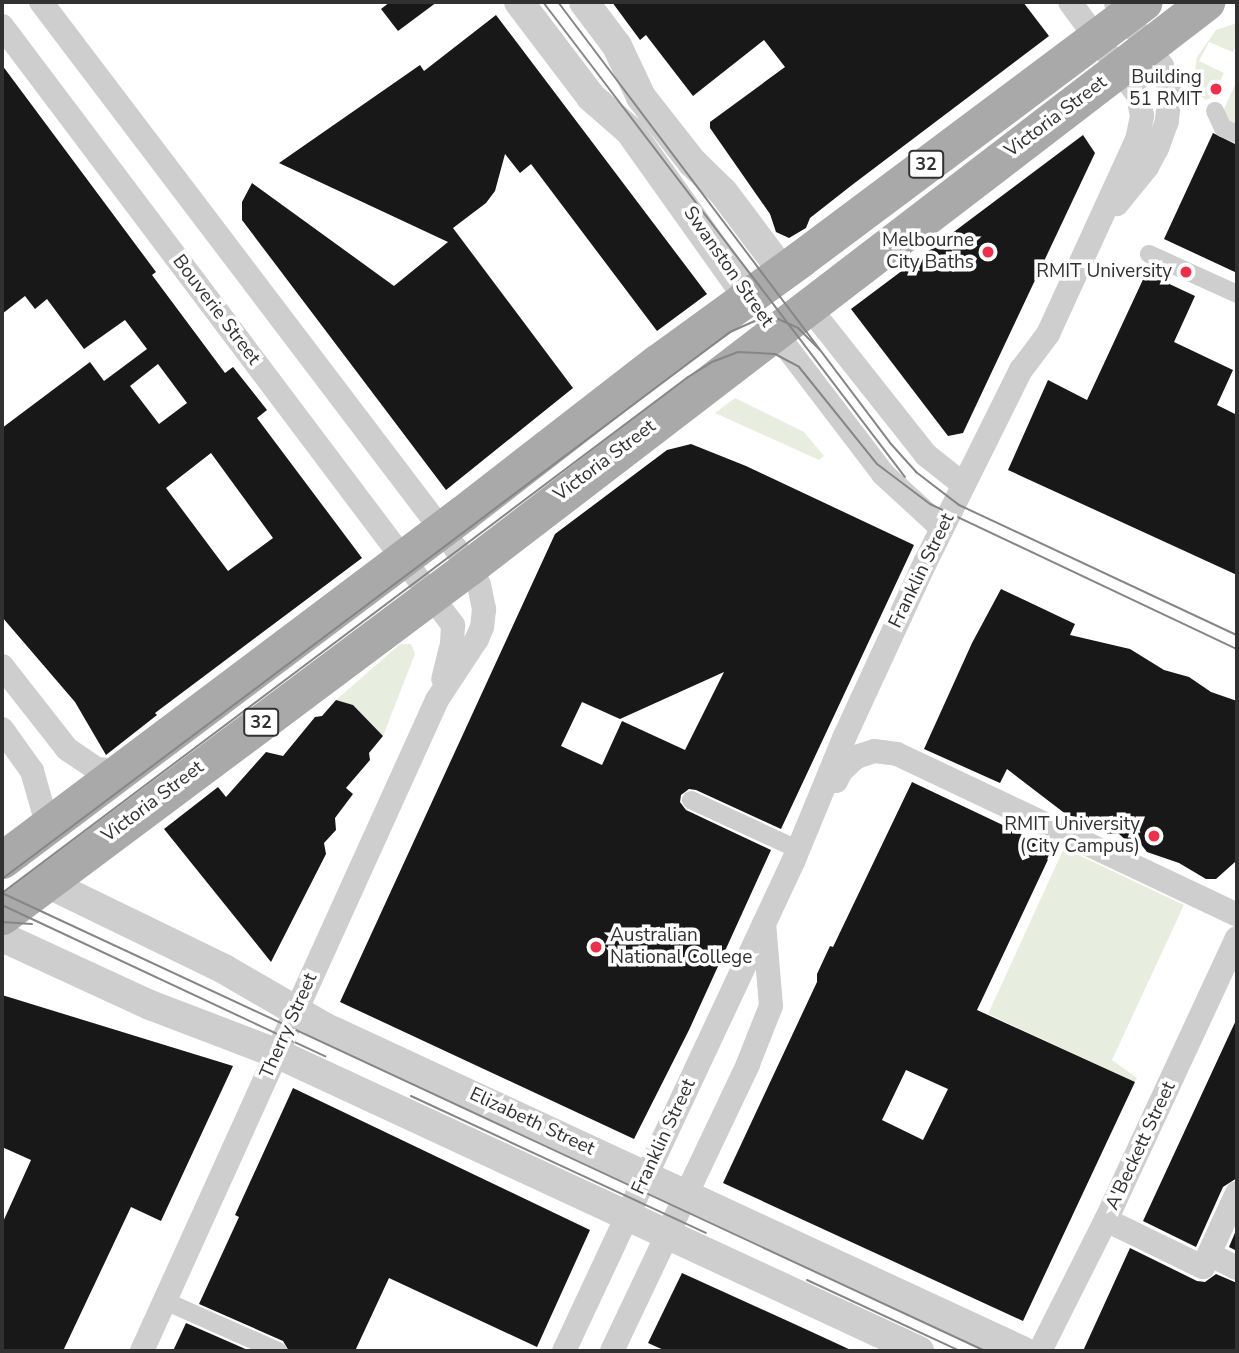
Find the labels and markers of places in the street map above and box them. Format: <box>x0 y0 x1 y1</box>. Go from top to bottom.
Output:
place label: Building 51 RMIT <box>1129 67 1202 111</box>
marker: Building 51 RMIT <box>1208 81 1224 97</box>
place label: Melbourne City Baths <box>882 230 974 274</box>
marker: Melbourne City Baths <box>980 244 996 260</box>
place label: RMIT University <box>1036 261 1172 283</box>
marker: RMIT University <box>1178 264 1194 280</box>
place label: RMIT University (City Campus) <box>1004 814 1140 858</box>
marker: RMIT University (City Campus) <box>1146 828 1162 844</box>
place label: Australian National College <box>610 925 752 969</box>
marker: Australian National College <box>588 939 604 955</box>

